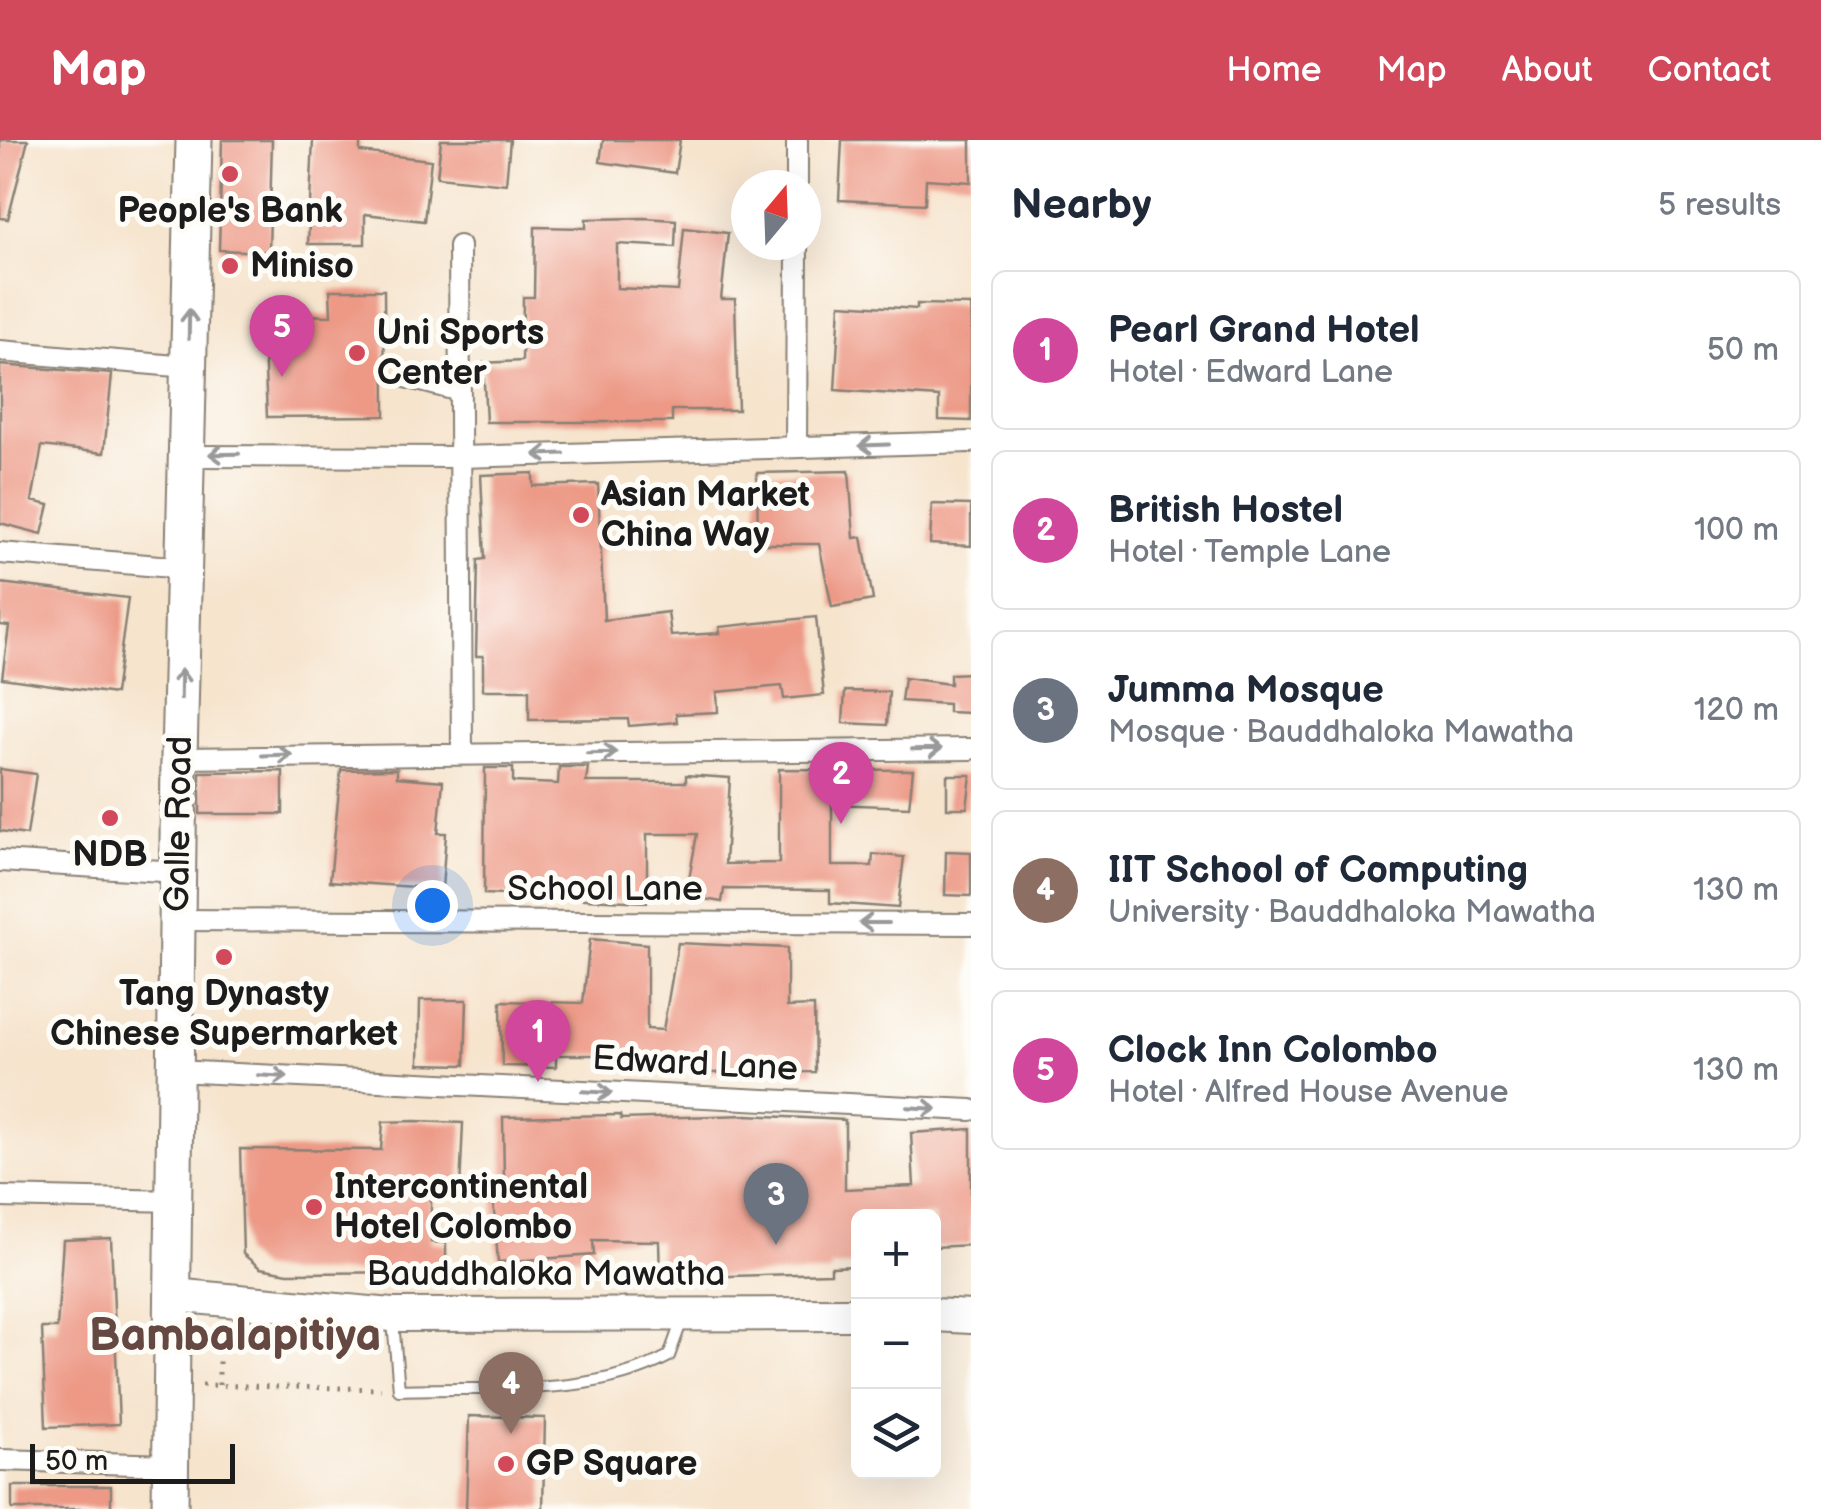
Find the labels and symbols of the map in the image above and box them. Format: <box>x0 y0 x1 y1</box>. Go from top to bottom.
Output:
marker: People's Bank <box>219 163 241 185</box>
north arrow <box>731 170 821 260</box>
place label: People's Bank <box>117 190 343 233</box>
place label: Miniso <box>250 245 354 288</box>
marker: Miniso <box>219 255 241 277</box>
pin: 5 <box>250 294 314 377</box>
one-way arrow <box>180 308 199 340</box>
place label: Uni Sports Center <box>377 312 544 395</box>
marker: Uni Sports Center <box>346 342 368 364</box>
one-way arrow <box>858 435 890 454</box>
one-way arrow <box>208 445 240 464</box>
one-way arrow <box>533 445 565 464</box>
place label: Asian Market China Way <box>600 474 810 557</box>
marker: Asian Market China Way <box>570 504 592 526</box>
one-way arrow <box>172 668 190 700</box>
street label: Galle Road <box>156 736 202 912</box>
one-way arrow <box>910 740 942 759</box>
pin: 2 <box>808 742 874 824</box>
one-way arrow <box>585 743 617 762</box>
one-way arrow <box>260 745 292 764</box>
marker: NDB <box>99 807 121 829</box>
place label: NDB <box>72 834 148 877</box>
street label: School Lane <box>507 868 703 911</box>
your location <box>407 880 458 931</box>
one-way arrow <box>858 914 890 933</box>
marker: Tang Dynasty Chinese Supermarket <box>213 946 235 968</box>
place label: Tang Dynasty Chinese Supermarket <box>50 973 398 1056</box>
pin: 1 <box>506 1000 570 1082</box>
street label: Edward Lane <box>591 1037 799 1091</box>
one-way arrow <box>256 1067 288 1086</box>
one-way arrow <box>581 1083 613 1102</box>
one-way arrow <box>906 1099 938 1118</box>
pin: 3 <box>744 1162 808 1245</box>
place label: Intercontinental Hotel Colombo <box>334 1166 588 1249</box>
marker: Intercontinental Hotel Colombo <box>303 1196 325 1218</box>
street label: Bauddhaloka Mawatha <box>367 1253 725 1296</box>
district label: Bambalapitiya <box>89 1309 381 1364</box>
pin: 4 <box>478 1352 544 1434</box>
scale bar <box>30 1439 235 1484</box>
place label: GP Square <box>526 1443 697 1486</box>
marker: GP Square <box>495 1453 517 1475</box>

